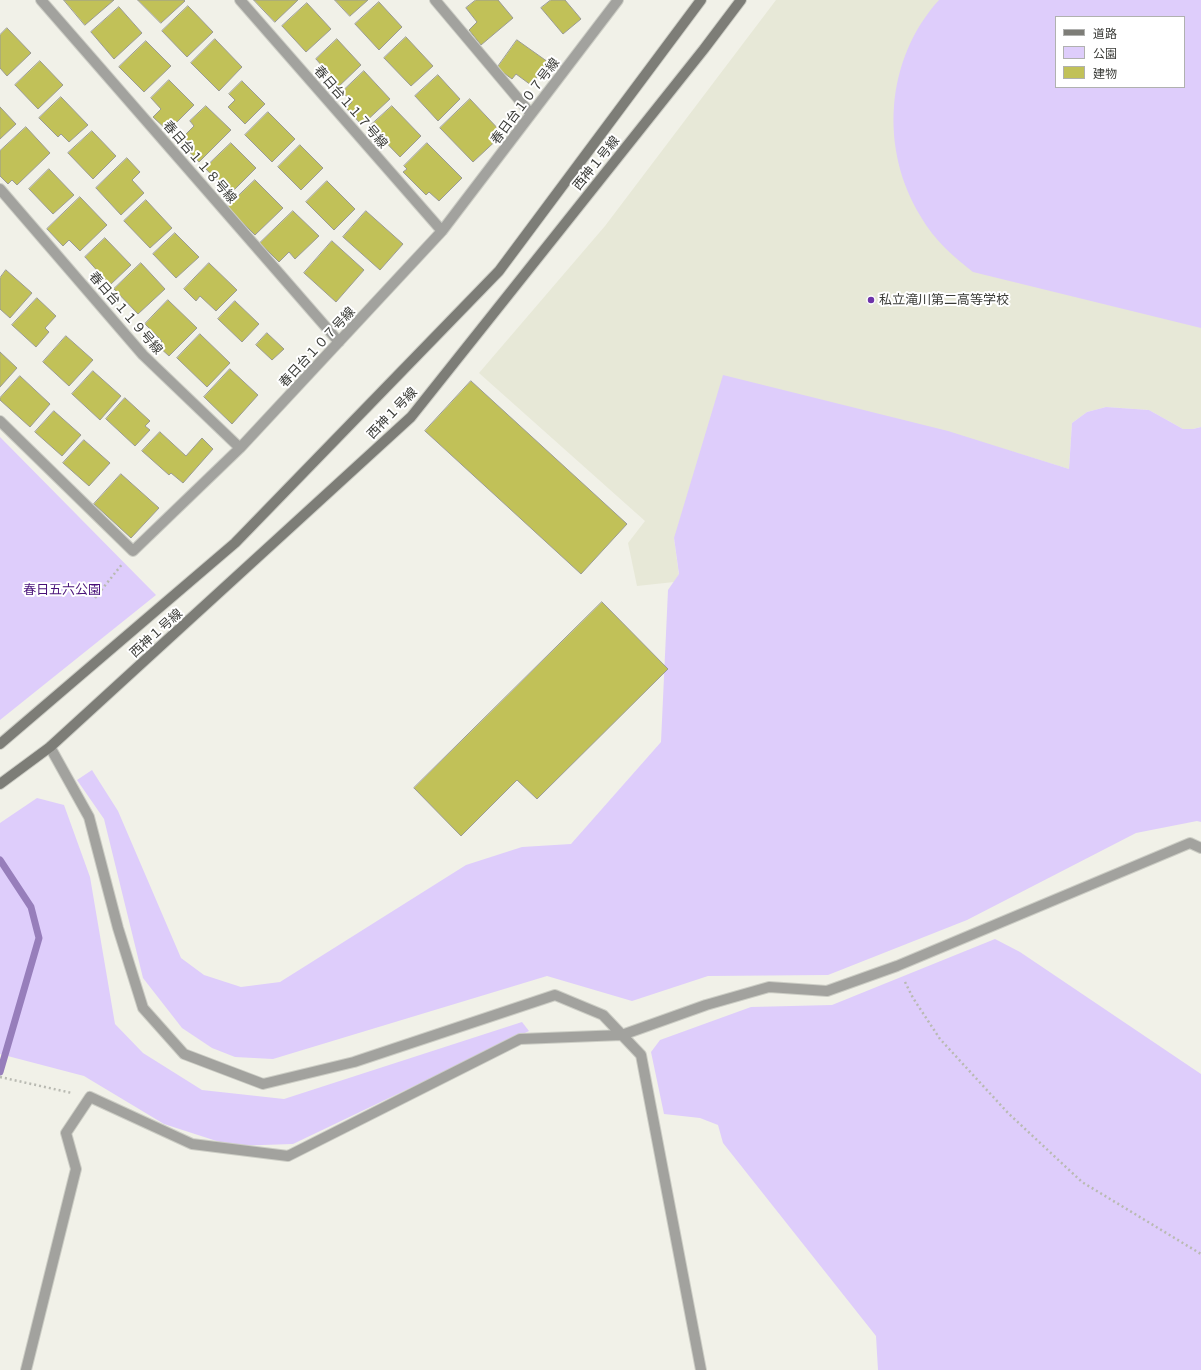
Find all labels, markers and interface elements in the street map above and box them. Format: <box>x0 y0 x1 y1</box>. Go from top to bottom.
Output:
legend <box>1055 16 1185 88</box>
text: 道路 <box>1093 26 1117 40</box>
text: 公園 <box>1093 46 1117 60</box>
street label: 春日台１０７号線 <box>487 55 563 147</box>
street label: 春日台１１７号線 <box>311 63 391 151</box>
text: 建物 <box>1093 66 1117 80</box>
street label: 春日台１１８号線 <box>160 118 240 206</box>
street label: 西神１号線 <box>569 133 623 193</box>
street label: 春日台１１９号線 <box>86 269 166 357</box>
place label: 私立滝川第二高等学校 <box>879 292 1009 308</box>
marker: 私立滝川第二高等学校 <box>866 295 876 305</box>
street label: 春日台１０７号線 <box>276 304 358 390</box>
street label: 西神１号線 <box>364 384 420 442</box>
park label: 春日五六公園 <box>23 582 101 598</box>
street label: 西神１号線 <box>127 605 185 661</box>

